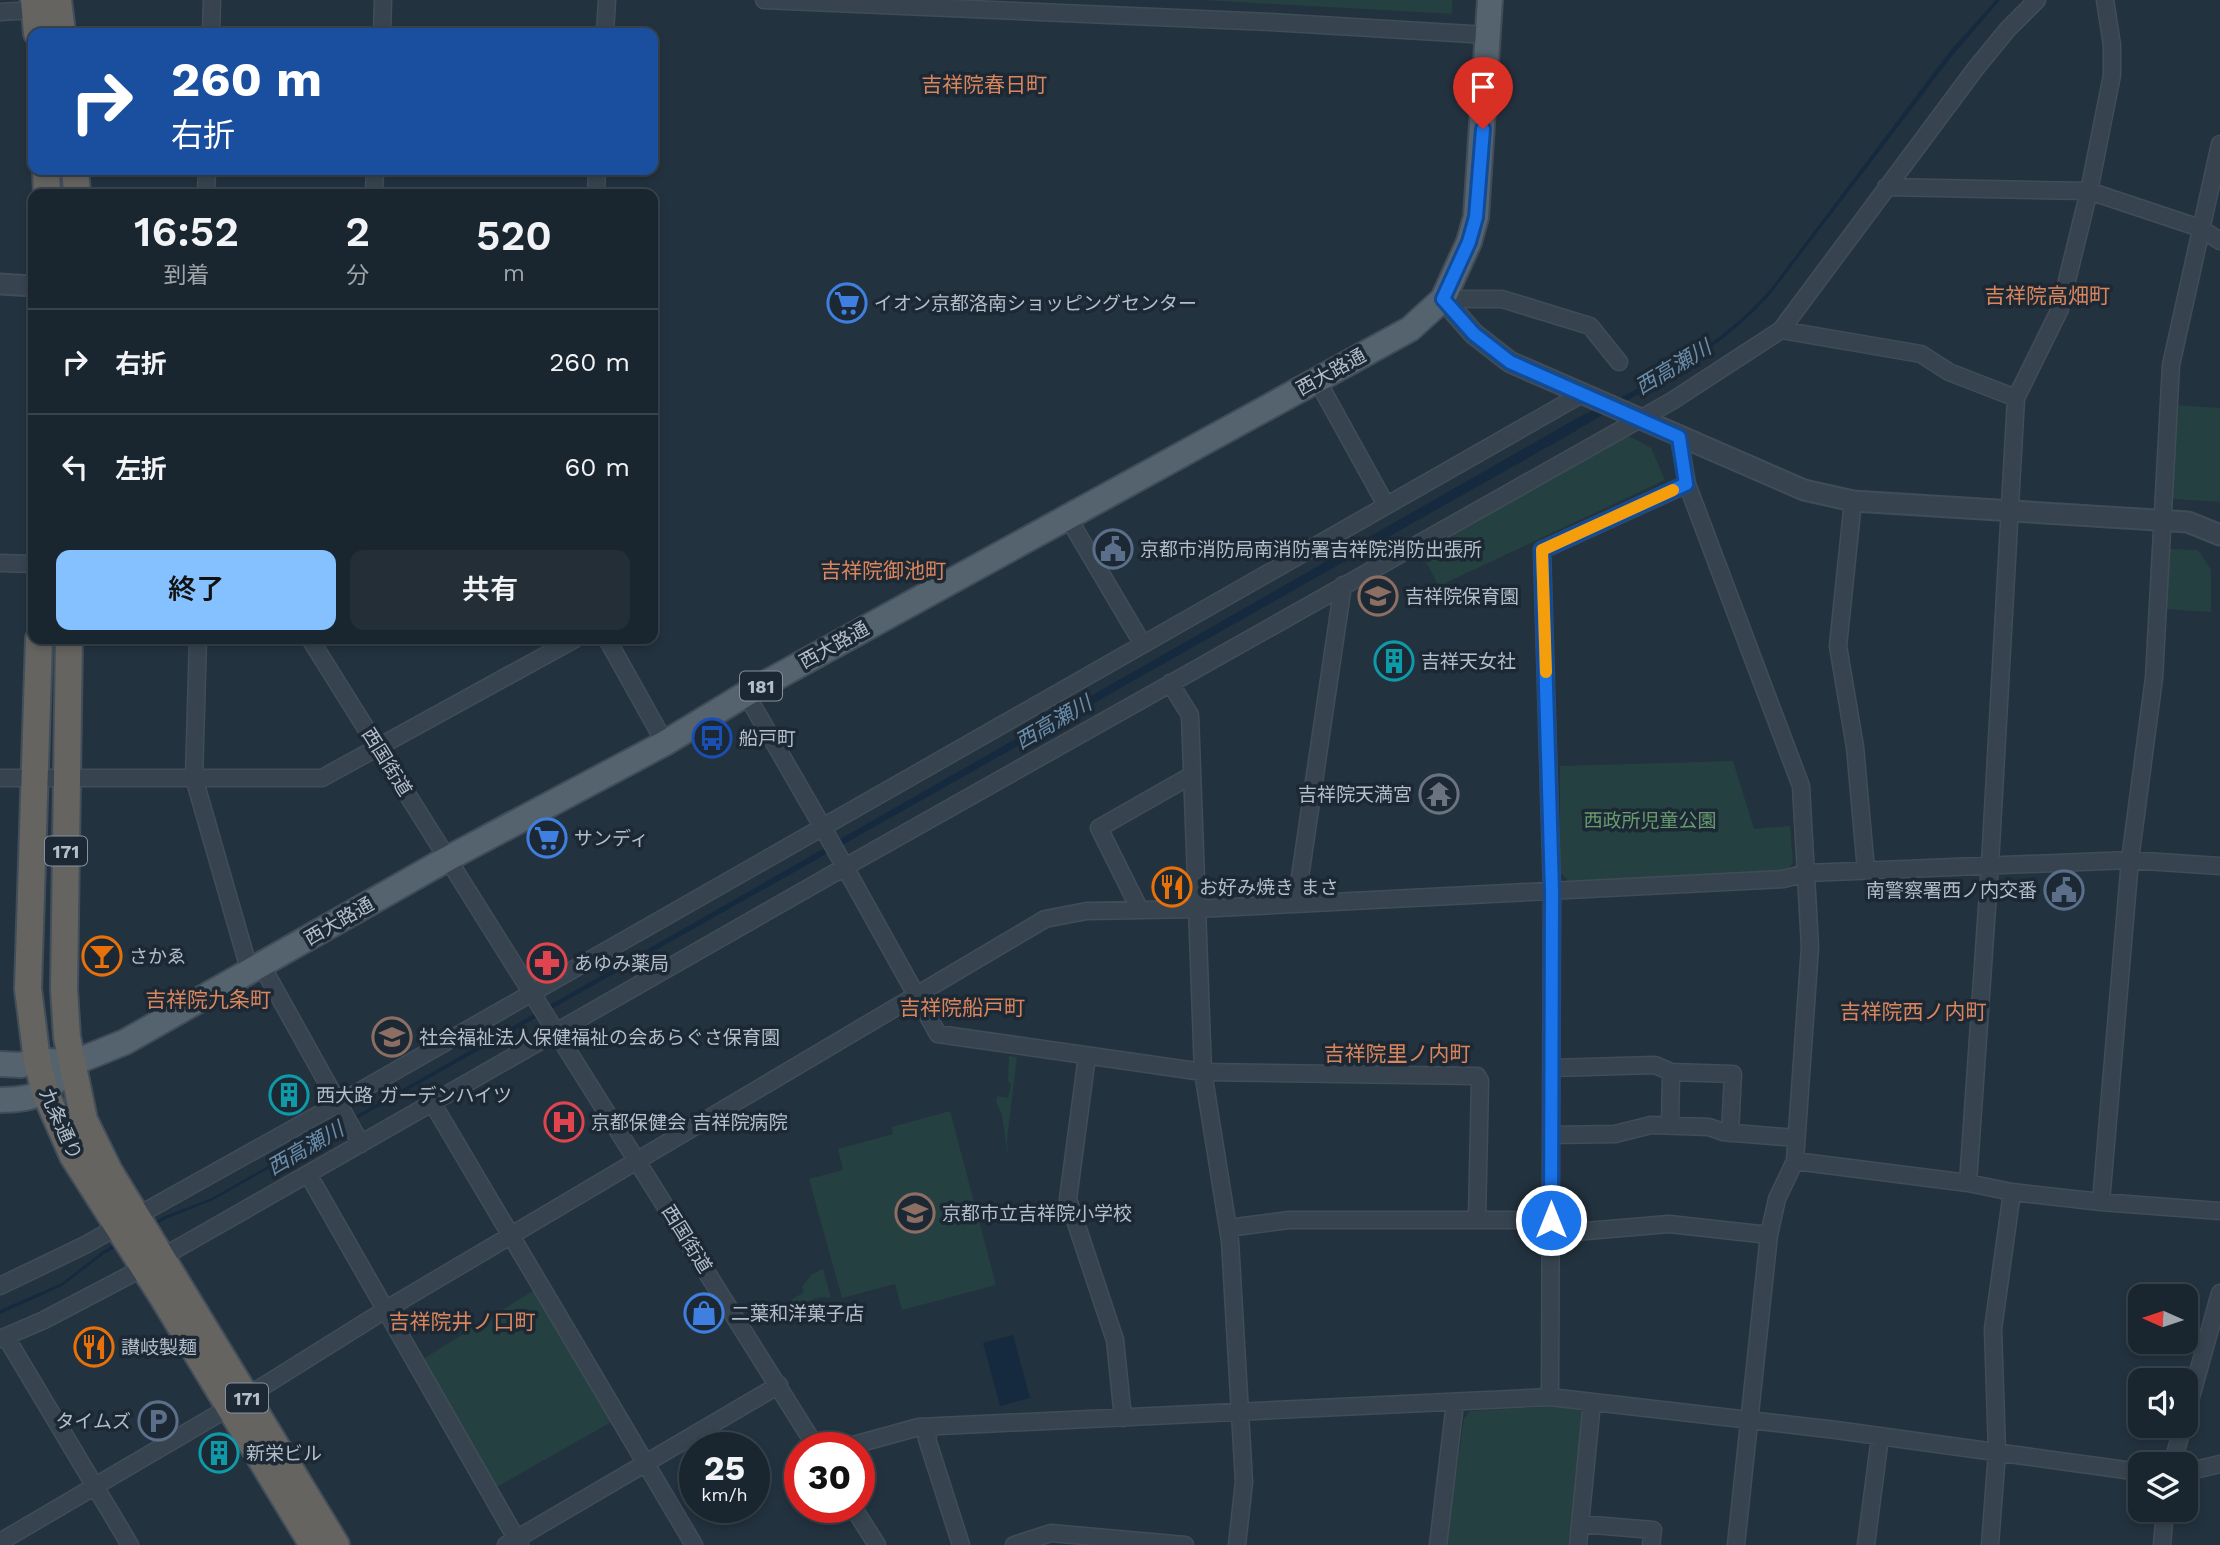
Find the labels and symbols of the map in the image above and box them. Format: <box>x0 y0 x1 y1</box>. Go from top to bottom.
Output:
pin <box>1453 57 1513 129</box>
district label: 吉祥院春日町 <box>921 72 1047 97</box>
supermarket icon: イオン京都洛南ショッピングセンター <box>826 282 868 324</box>
district label: 吉祥院高畑町 <box>1984 283 2110 308</box>
place label: イオン京都洛南ショッピングセンター <box>874 292 1197 315</box>
water label: 西高瀬川 <box>1631 334 1717 399</box>
street label: 西大路通 <box>1292 344 1370 400</box>
public building icon: 京都市消防局南消防署吉祥院消防出張所 <box>1092 528 1134 570</box>
place label: 京都市消防局南消防署吉祥院消防出張所 <box>1140 538 1482 561</box>
district label: 吉祥院御池町 <box>820 558 946 583</box>
school or university icon: 吉祥院保育園 <box>1357 575 1399 617</box>
place label: 吉祥院保育園 <box>1405 585 1519 608</box>
street label: 西大路通 <box>795 617 873 673</box>
building icon: 吉祥天女社 <box>1373 640 1415 682</box>
place label: 吉祥天女社 <box>1421 650 1516 673</box>
road number: 181 <box>740 672 782 700</box>
water label: 西高瀬川 <box>1010 689 1097 754</box>
bus stop icon: 船戸町 <box>691 717 733 759</box>
street label: 西国街道 <box>357 724 417 800</box>
place label: 船戸町 <box>739 727 796 750</box>
temple icon: 吉祥院天満宮 <box>1418 773 1460 815</box>
place label: 吉祥院天満宮 <box>1298 783 1412 806</box>
park label: 西政所児童公園 <box>1583 809 1717 832</box>
supermarket icon: サンディ <box>526 817 568 859</box>
place label: サンディ <box>574 827 649 850</box>
road number: 171 <box>45 836 87 866</box>
restaurant icon: お好み焼き まさ <box>1151 866 1193 908</box>
public building icon: 南警察署西ノ内交番 <box>2043 869 2085 911</box>
place label: お好み焼き まさ <box>1199 876 1338 899</box>
place label: 南警察署西ノ内交番 <box>1866 879 2037 902</box>
street label: 西大路通 <box>300 892 378 950</box>
bar icon: さかゑ <box>81 935 123 977</box>
pharmacy icon: あゆみ薬局 <box>526 942 568 984</box>
place label: さかゑ <box>129 945 186 968</box>
place label: あゆみ薬局 <box>574 952 669 975</box>
district label: 吉祥院九条町 <box>145 987 271 1012</box>
district label: 吉祥院船戸町 <box>899 995 1025 1020</box>
district label: 吉祥院西ノ内町 <box>1840 999 1987 1024</box>
school or university icon: 社会福祉法人保健福祉の会あらぐさ保育園 <box>371 1016 413 1058</box>
place label: 社会福祉法人保健福祉の会あらぐさ保育園 <box>419 1026 780 1049</box>
district label: 吉祥院里ノ内町 <box>1324 1041 1471 1066</box>
building icon: 西大路 ガーデンハイツ <box>268 1074 310 1116</box>
place label: 西大路 ガーデンハイツ <box>316 1084 512 1107</box>
street label: 九条通り <box>35 1085 87 1163</box>
hospital icon: 京都保健会 吉祥院病院 <box>543 1101 585 1143</box>
place label: 京都保健会 吉祥院病院 <box>591 1111 787 1134</box>
water label: 西高瀬川 <box>262 1115 349 1180</box>
position arrow <box>1514 1183 1588 1257</box>
school or university icon: 京都市立吉祥院小学校 <box>894 1192 936 1234</box>
street label: 西国街道 <box>657 1201 717 1277</box>
place label: 京都市立吉祥院小学校 <box>942 1202 1132 1225</box>
north arrow <box>2128 1284 2198 1354</box>
shop icon: 二葉和洋菓子店 <box>683 1292 725 1334</box>
place label: 二葉和洋菓子店 <box>731 1302 864 1325</box>
district label: 吉祥院井ノ口町 <box>389 1309 536 1334</box>
restaurant icon: 讃岐製麺 <box>73 1326 115 1368</box>
place label: 讃岐製麺 <box>121 1336 197 1359</box>
road number: 171 <box>226 1384 268 1413</box>
parking icon: タイムズ <box>137 1400 179 1442</box>
place label: タイムズ <box>55 1410 131 1433</box>
building icon: 新栄ビル <box>198 1432 240 1474</box>
speed limit sign: 30 <box>784 1432 875 1523</box>
place label: 新栄ビル <box>246 1442 322 1465</box>

